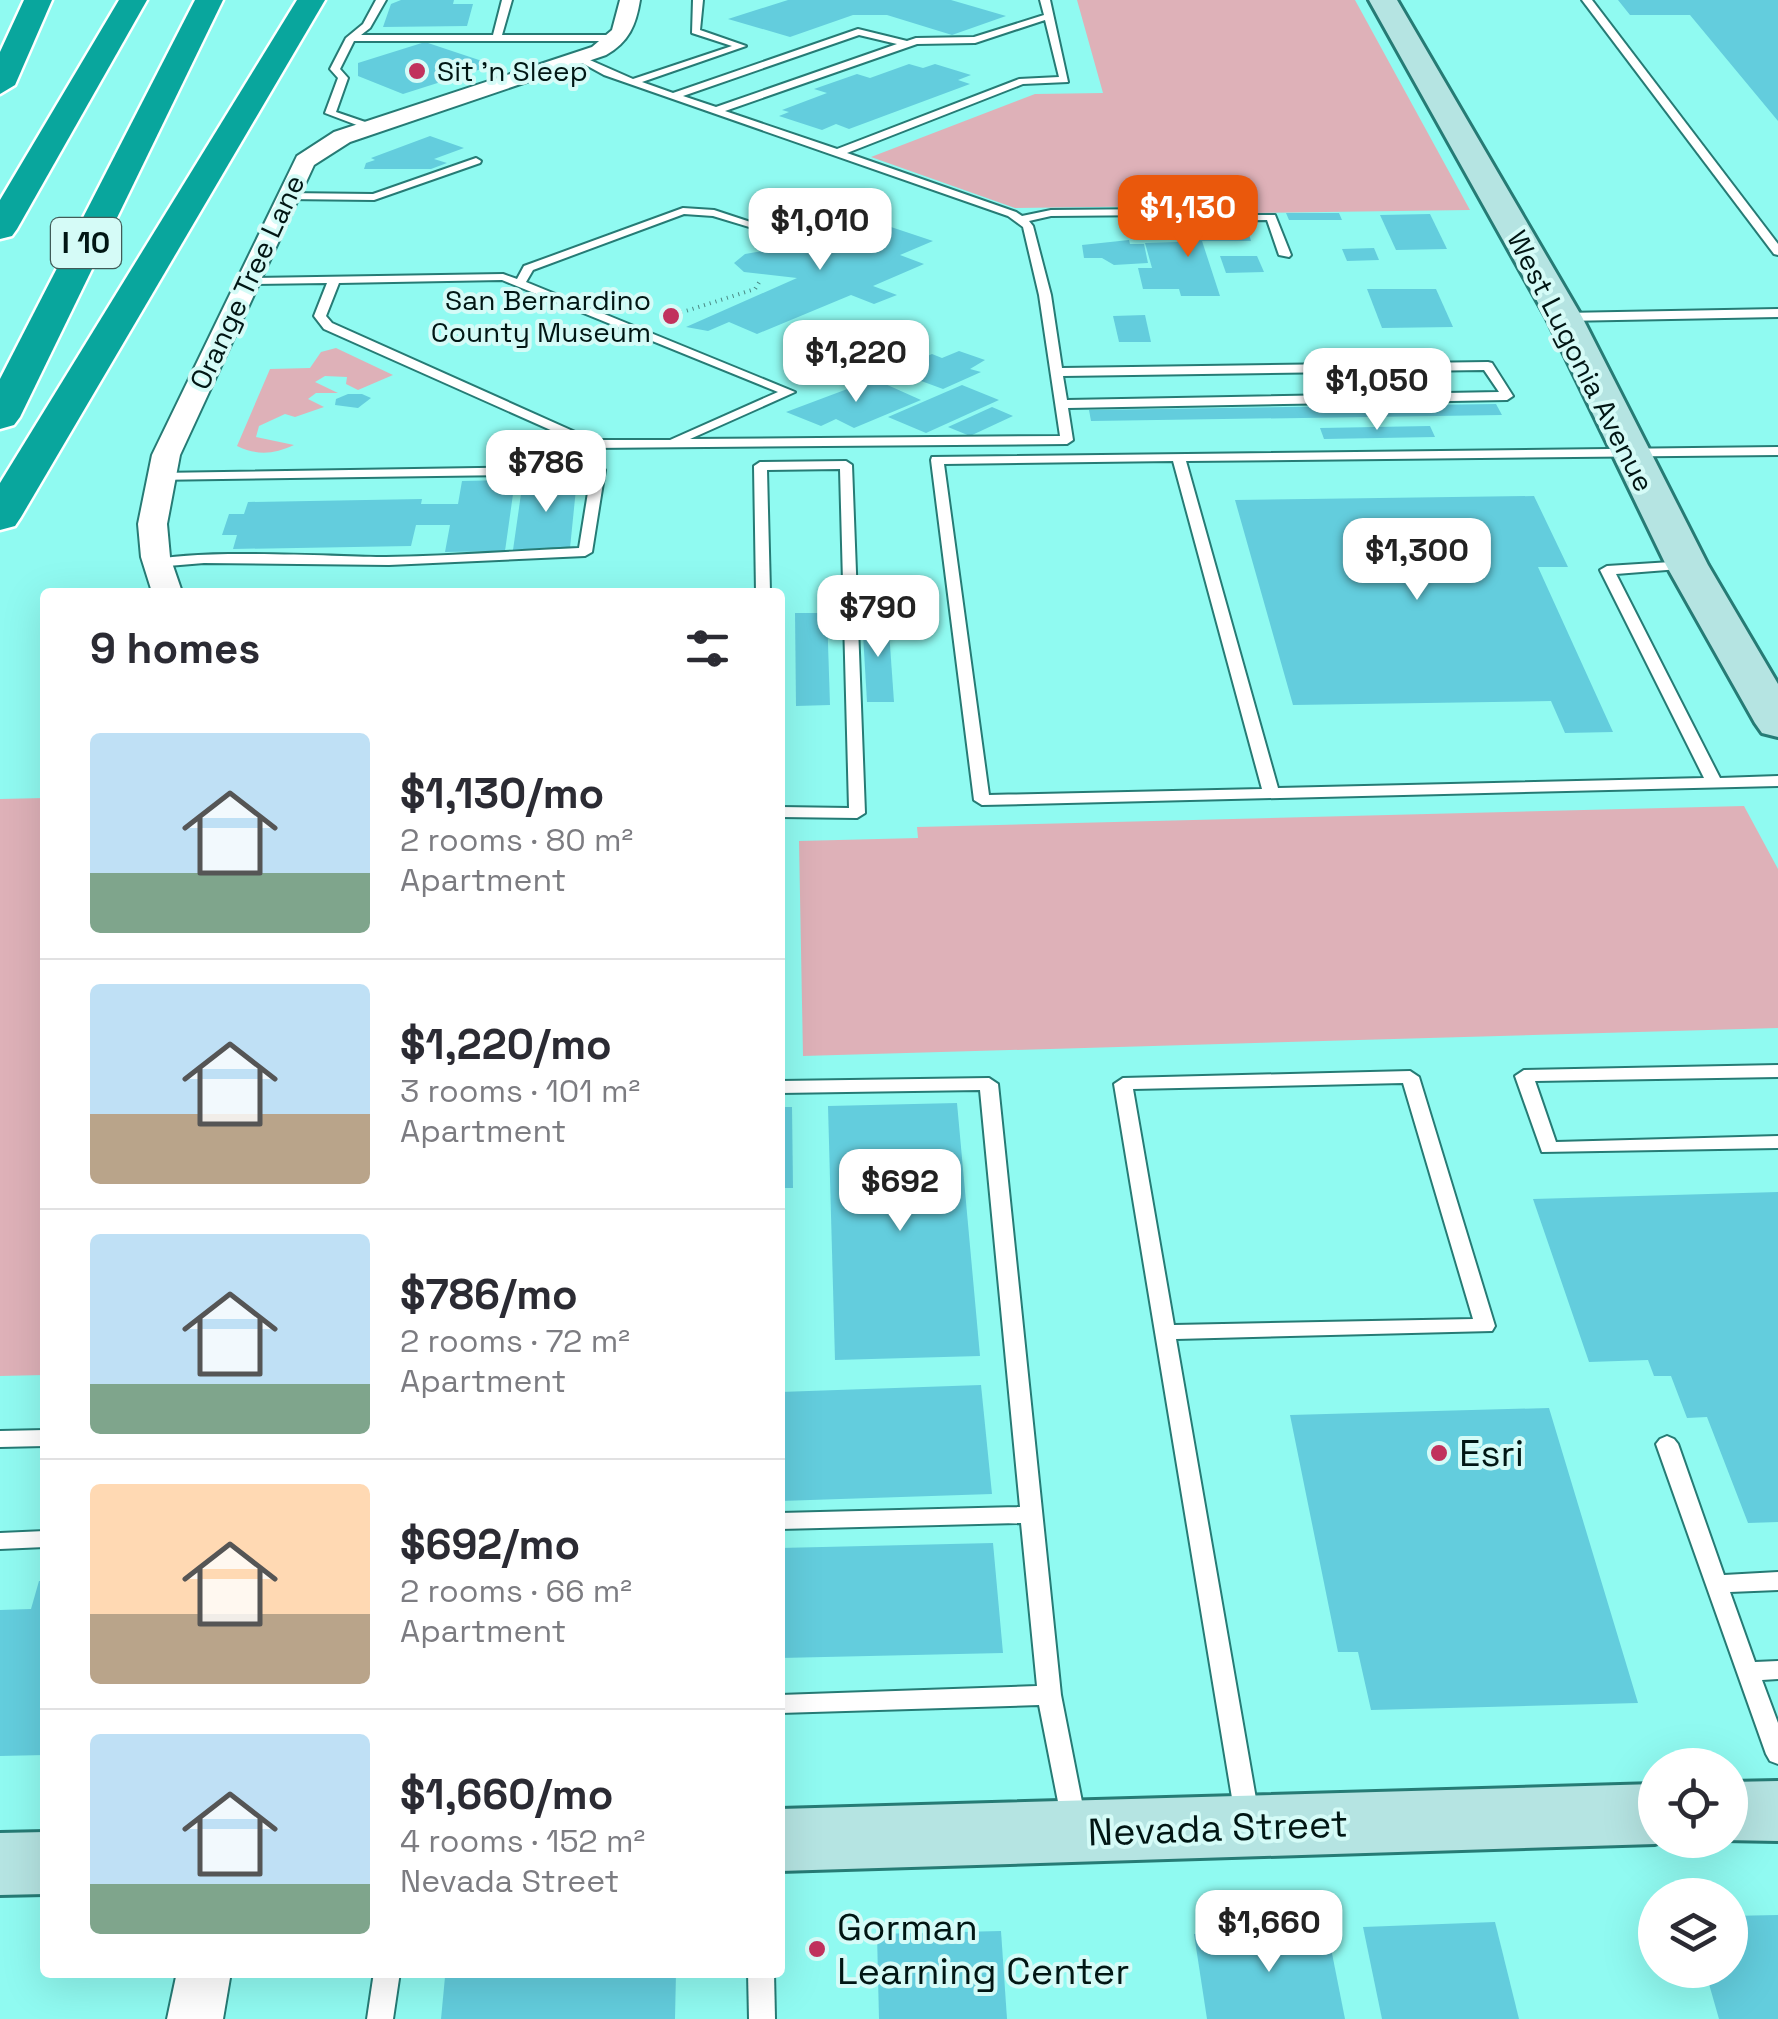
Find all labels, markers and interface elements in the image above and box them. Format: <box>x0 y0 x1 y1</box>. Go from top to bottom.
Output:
place label: Sit 'n Sleep <box>437 53 588 89</box>
marker: Sit 'n Sleep <box>406 60 428 82</box>
street label: Orange Tree Lane <box>181 169 313 395</box>
pin: $1,130 <box>1107 175 1269 260</box>
text: $1,130 <box>1140 187 1236 227</box>
pin: $1,010 <box>739 188 901 273</box>
text: $1,010 <box>771 200 869 240</box>
road number: I 10 <box>51 218 121 268</box>
street label: West Lugonia Avenue <box>1499 224 1663 498</box>
place label: San Bernardino County Museum <box>431 282 651 350</box>
marker: San Bernardino County Museum <box>660 305 682 327</box>
pin: $1,220 <box>775 320 937 405</box>
text: $1,220 <box>805 332 907 372</box>
pin: $1,050 <box>1296 348 1458 433</box>
text: $1,050 <box>1325 360 1429 400</box>
pin: $786 <box>487 430 605 515</box>
text: $786 <box>508 442 584 482</box>
pin: $1,300 <box>1336 518 1498 603</box>
text: $1,300 <box>1365 530 1469 570</box>
pin: $790 <box>819 575 937 660</box>
text: $790 <box>839 587 917 627</box>
icon: filters <box>680 621 735 676</box>
text: 9 homes <box>90 622 260 675</box>
text: $1,130/mo <box>400 767 604 820</box>
icon: home <box>170 773 290 893</box>
text: 2 rooms · 80 m² <box>400 820 633 860</box>
text: Apartment <box>400 860 566 900</box>
text: $1,220/mo <box>400 1018 612 1071</box>
icon: home <box>170 1024 290 1144</box>
text: 3 rooms · 101 m² <box>400 1071 640 1111</box>
text: Apartment <box>400 1111 566 1151</box>
pin: $692 <box>841 1149 959 1234</box>
text: $692 <box>861 1161 939 1201</box>
text: $786/mo <box>400 1268 578 1321</box>
icon: home <box>170 1274 290 1394</box>
text: 2 rooms · 72 m² <box>400 1321 630 1361</box>
text: Apartment <box>400 1361 566 1401</box>
place label: Esri <box>1459 1429 1524 1477</box>
marker: Esri <box>1428 1442 1450 1464</box>
text: $692/mo <box>400 1518 580 1571</box>
icon: home <box>170 1524 290 1644</box>
text: 2 rooms · 66 m² <box>400 1571 632 1611</box>
text: Apartment <box>400 1611 566 1651</box>
map controls <box>1638 1748 1748 1988</box>
button: locate <box>1638 1748 1748 1858</box>
text: $1,660/mo <box>400 1768 613 1821</box>
icon: home <box>170 1774 290 1894</box>
street label: Nevada Street <box>1087 1799 1349 1857</box>
text: 4 rooms · 152 m² <box>400 1821 645 1861</box>
text: Nevada Street <box>400 1861 619 1901</box>
button: layers <box>1638 1878 1748 1988</box>
pin: $1,660 <box>1188 1890 1350 1975</box>
text: $1,660 <box>1217 1902 1321 1942</box>
place label: Gorman Learning Center <box>837 1903 1130 1995</box>
marker: Gorman Learning Center <box>806 1938 828 1960</box>

